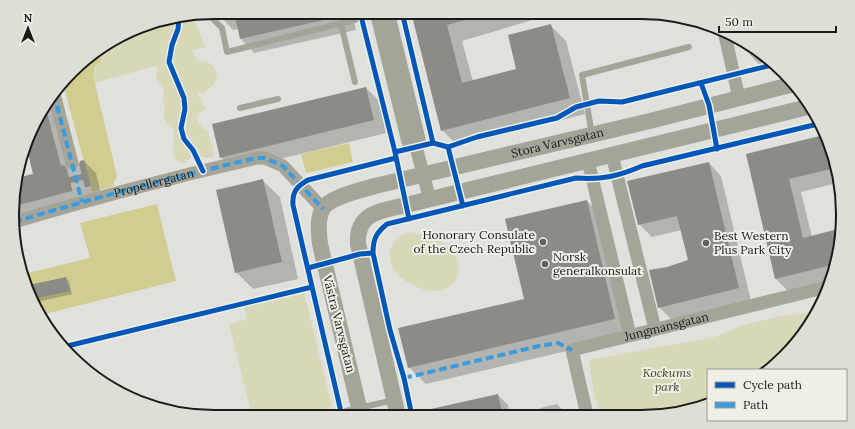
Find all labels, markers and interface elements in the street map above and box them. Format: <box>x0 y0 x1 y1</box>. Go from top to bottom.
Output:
north arrow <box>8 8 48 48</box>
scale bar <box>719 8 836 34</box>
text: N <box>24 11 33 25</box>
text: 50 m <box>725 14 753 29</box>
street label: Stora Varvsgatan <box>510 124 605 161</box>
street label: Propellergatan <box>112 165 195 200</box>
place label: Honorary Consulate of the Czech Republic <box>413 227 535 256</box>
place label: Best Western Plus Park City <box>714 228 792 257</box>
marker: Honorary Consulate of the Czech Republic <box>538 237 548 247</box>
marker: Best Western Plus Park City <box>701 238 711 248</box>
place label: Norsk generalkonsulat <box>553 249 642 278</box>
marker: Norsk generalkonsulat <box>540 259 550 269</box>
street label: Västra Varvsgatan <box>320 273 359 374</box>
street label: Jungmansgatan <box>622 309 710 344</box>
park label: Kockums park <box>643 365 691 394</box>
legend <box>707 369 847 421</box>
text: Cycle path <box>743 377 802 392</box>
text: Path <box>743 397 768 412</box>

